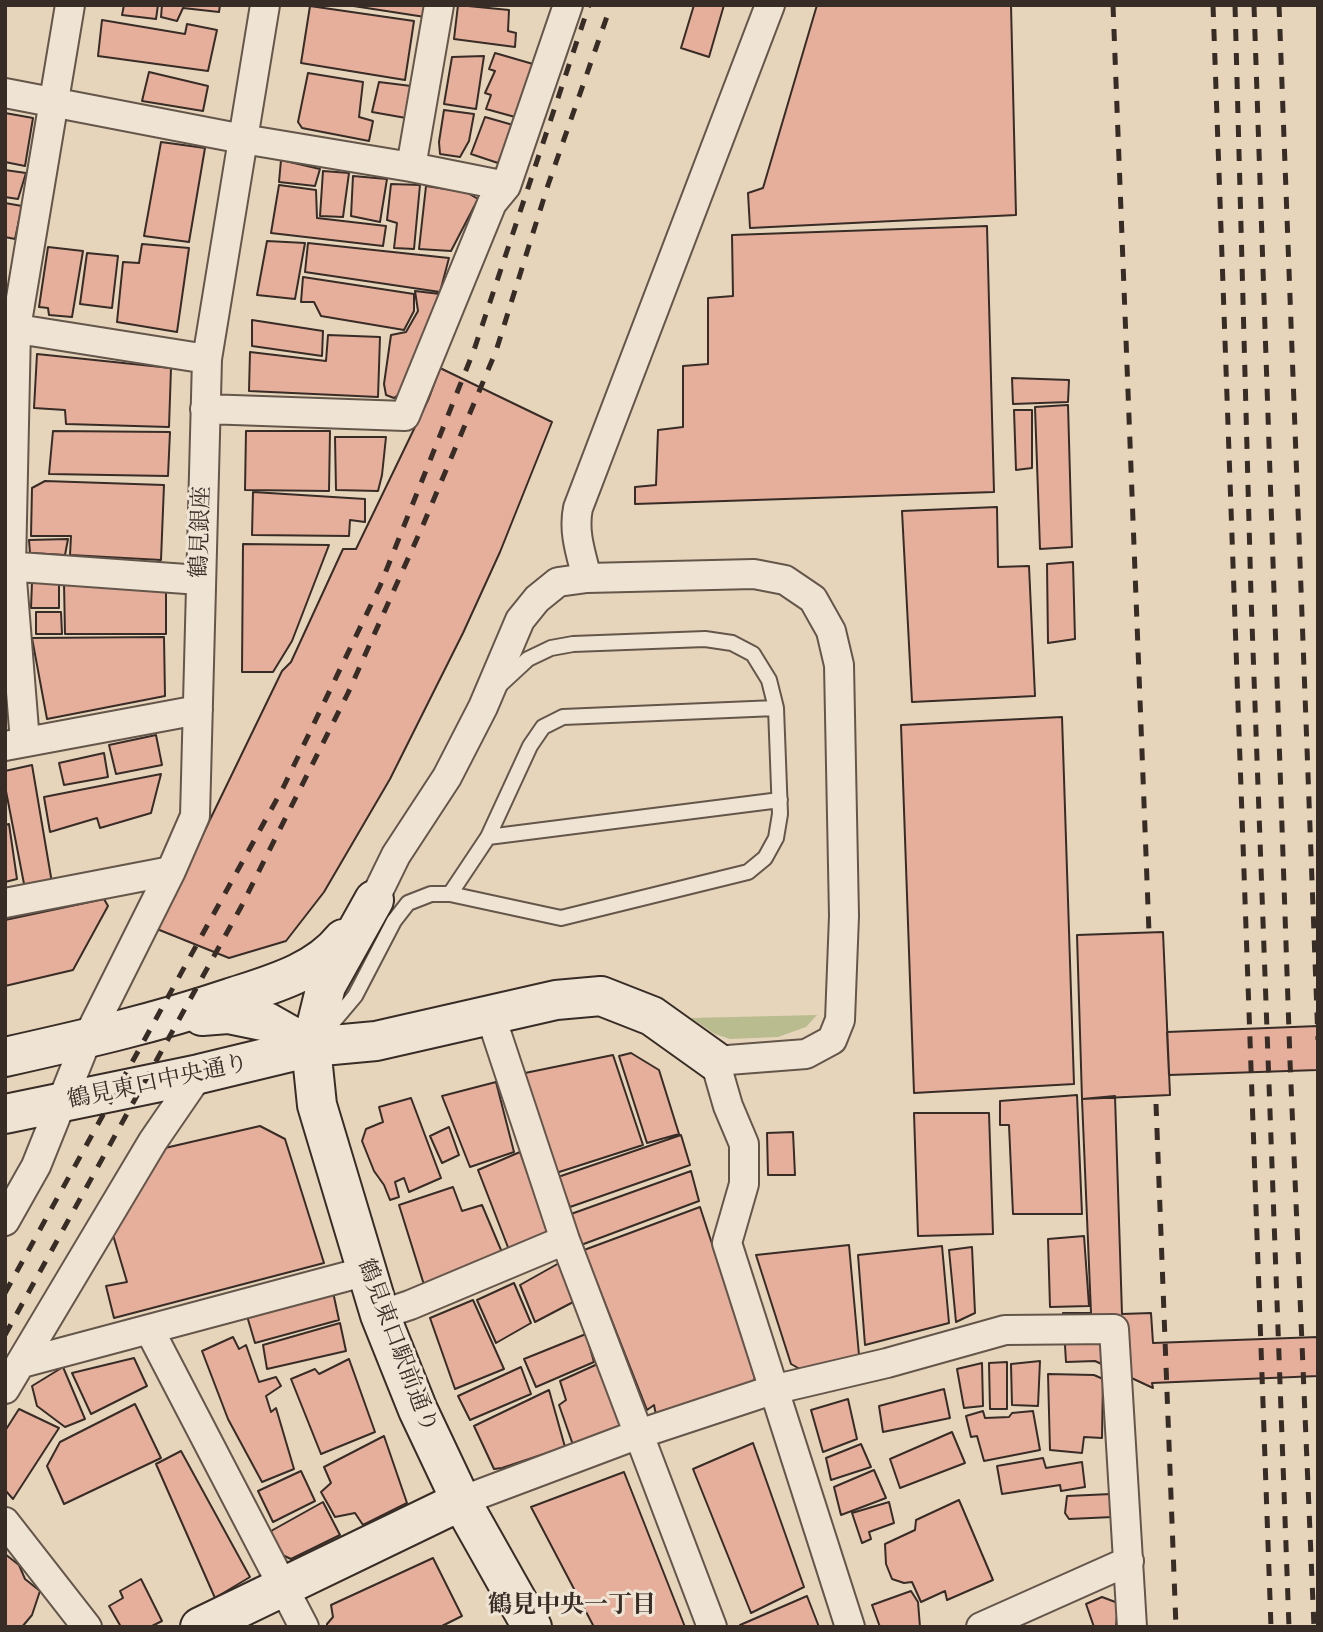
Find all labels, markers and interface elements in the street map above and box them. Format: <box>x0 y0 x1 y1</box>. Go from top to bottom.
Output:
street label: 鶴見銀座 <box>186 486 216 578</box>
street label: 鶴見東口中央通り <box>65 1049 251 1115</box>
street label: 鶴見東口駅前通り <box>351 1255 443 1437</box>
district label: 鶴見中央一丁目 <box>488 1591 656 1619</box>

